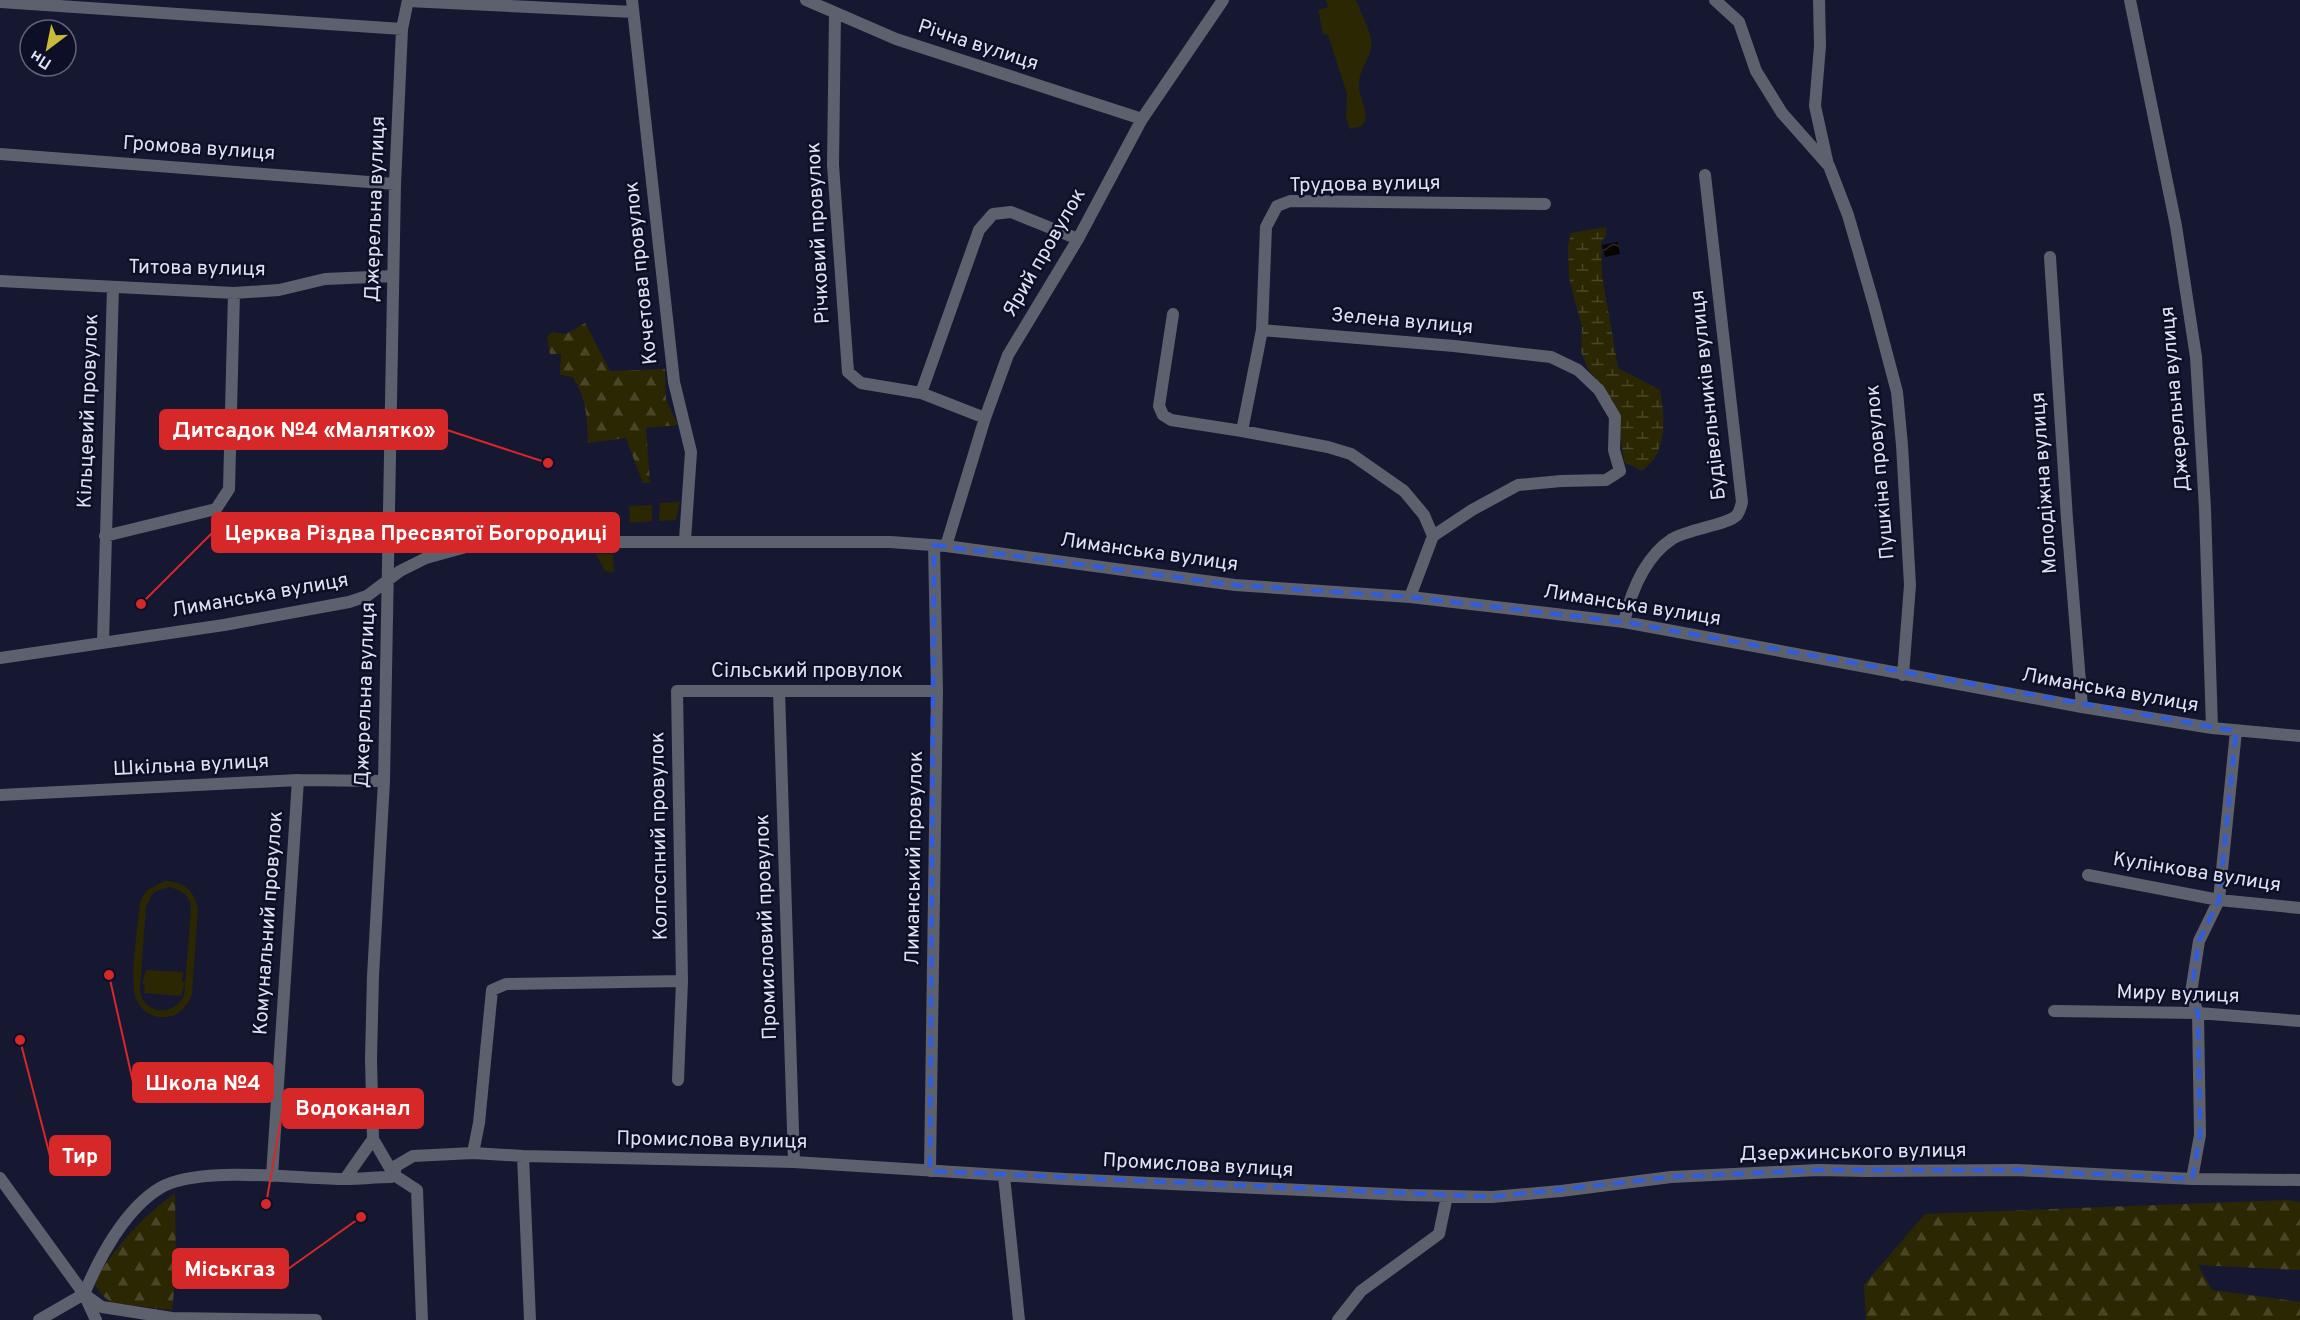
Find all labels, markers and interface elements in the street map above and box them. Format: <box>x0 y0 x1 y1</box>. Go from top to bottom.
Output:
street label: Річна вулиця <box>914 14 1042 78</box>
north arrow <box>18 18 78 78</box>
text: Пн <box>27 45 56 73</box>
street label: Джерельна вулиця <box>360 116 392 302</box>
street label: Громова вулиця <box>122 131 276 167</box>
street label: Річковий провулок <box>801 141 837 325</box>
street label: Трудова вулиця <box>1289 171 1441 199</box>
street label: Кочетова провулок <box>619 180 665 366</box>
street label: Ярий провулок <box>998 184 1092 322</box>
street label: Титова вулиця <box>128 255 266 283</box>
street label: Будівельників вулиця <box>1685 289 1733 501</box>
street label: Зелена вулиця <box>1330 303 1474 341</box>
street label: Джерельна вулиця <box>2155 305 2197 493</box>
street label: Кільцевий провулок <box>73 313 105 509</box>
street label: Пушкіна провулок <box>1860 384 1902 560</box>
street label: Молодіжна вулиця <box>2026 391 2064 575</box>
callout: Дитсадок №4 «Малятко» <box>160 410 447 449</box>
text: Дитсадок №4 «Малятко» <box>173 418 436 445</box>
callout: Церква Різдва Пресвятої Богородиці <box>212 513 619 552</box>
text: Церква Різдва Пресвятої Богородиці <box>225 521 607 548</box>
street label: Лиманська вулиця <box>1058 528 1240 578</box>
street label: Лиманська вулиця <box>169 568 351 624</box>
street label: Лиманська вулиця <box>1541 579 1723 633</box>
street label: Джерельна вулиця <box>350 602 382 788</box>
street label: Сільський провулок <box>711 659 903 685</box>
street label: Лиманська вулиця <box>2019 663 2201 719</box>
street label: Колгоспний провулок <box>645 731 675 941</box>
street label: Шкільна вулиця <box>112 749 270 783</box>
street label: Лиманський провулок <box>900 750 930 966</box>
street label: Комунальний провулок <box>248 810 290 1036</box>
street label: Промисловий провулок <box>750 814 784 1040</box>
street label: Кулінкова вулиця <box>2111 847 2283 899</box>
street label: Миру вулиця <box>2116 980 2240 1010</box>
callout: Школа №4 <box>133 1063 273 1102</box>
text: Школа №4 <box>145 1071 261 1098</box>
callout: Водоканал <box>283 1089 423 1128</box>
text: Водоканал <box>295 1096 411 1123</box>
street label: Промислова вулиця <box>616 1126 808 1156</box>
callout: Тир <box>50 1136 110 1175</box>
street label: Дзержинського вулиця <box>1739 1138 1967 1168</box>
text: Тир <box>62 1144 98 1171</box>
street label: Промислова вулиця <box>1102 1148 1294 1184</box>
callout: Міськгаз <box>173 1249 288 1288</box>
text: Міськгаз <box>184 1257 276 1284</box>

